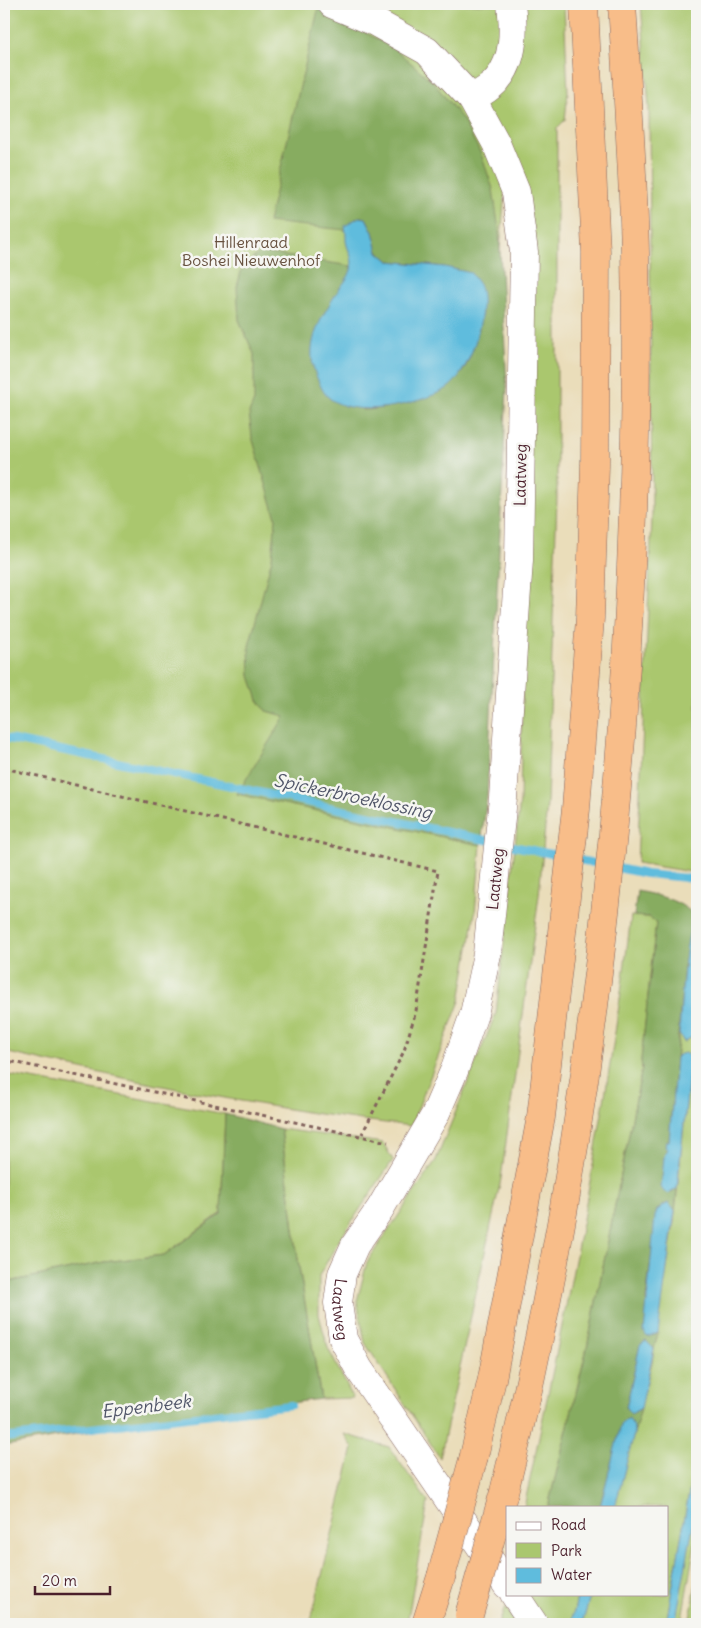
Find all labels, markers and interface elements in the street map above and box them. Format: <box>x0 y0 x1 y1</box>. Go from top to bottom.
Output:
park label: Hillenraad Boshei Nieuwenhof <box>182 232 321 270</box>
street label: Laatweg <box>509 444 531 506</box>
water label: Spickerbroeklossing <box>272 768 436 824</box>
street label: Laatweg <box>482 847 508 911</box>
street label: Laatweg <box>328 1277 353 1342</box>
water label: Eppenbeek <box>100 1389 194 1423</box>
legend <box>506 1506 668 1596</box>
text: Road <box>551 1515 586 1534</box>
text: Park <box>551 1541 582 1560</box>
scale bar <box>35 1563 110 1595</box>
text: Water <box>551 1565 592 1584</box>
text: 20 m <box>42 1571 77 1590</box>

